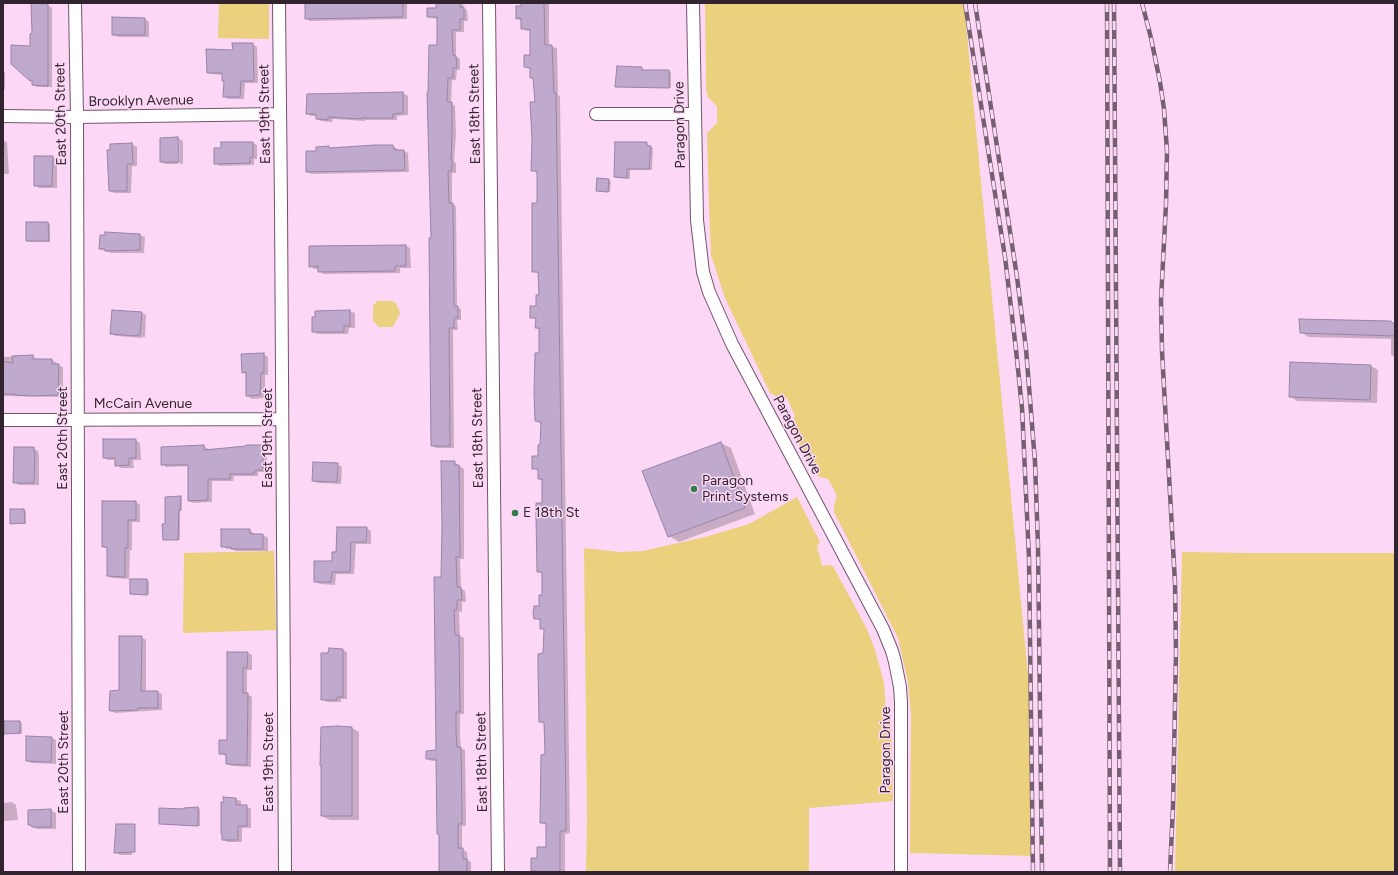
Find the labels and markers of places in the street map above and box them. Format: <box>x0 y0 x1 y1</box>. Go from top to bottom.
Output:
place label: Paragon Print Systems <box>702 473 788 506</box>
marker: Paragon Print Systems <box>689 484 699 494</box>
place label: E 18th St <box>523 505 580 521</box>
marker: E 18th St <box>510 508 520 518</box>

